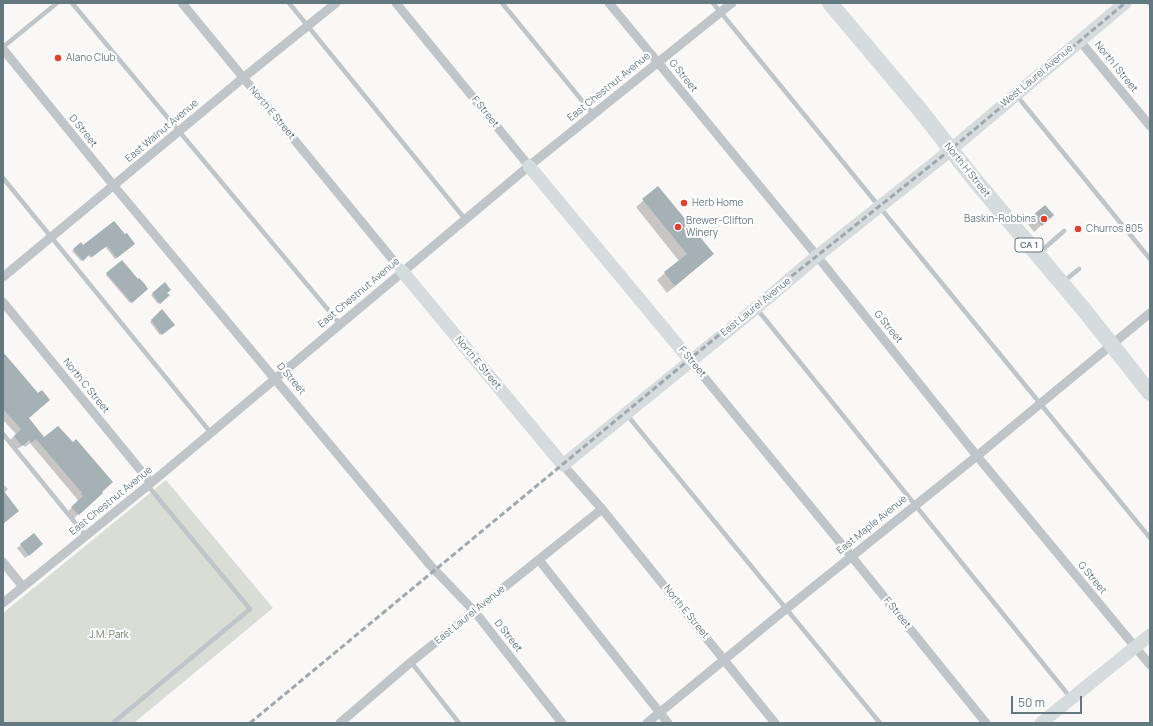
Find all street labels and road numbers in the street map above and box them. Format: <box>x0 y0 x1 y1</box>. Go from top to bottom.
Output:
street label: North I Street <box>1092 39 1140 95</box>
street label: West Laurel Avenue <box>999 42 1075 110</box>
street label: East Chestnut Avenue <box>565 50 653 124</box>
street label: G Street <box>666 57 700 95</box>
street label: North E Street <box>246 84 298 142</box>
street label: F Street <box>469 94 501 130</box>
street label: East Walnut Avenue <box>123 97 201 165</box>
street label: D Street <box>66 112 100 150</box>
street label: North H Street <box>941 140 993 200</box>
road number: CA 1 <box>1015 238 1043 252</box>
street label: East Chestnut Avenue <box>316 255 402 331</box>
street label: East Laurel Avenue <box>718 275 794 339</box>
street label: G Street <box>871 308 905 346</box>
street label: North E Street <box>452 334 504 392</box>
street label: F Street <box>676 344 708 380</box>
street label: North C Street <box>60 356 112 416</box>
street label: D Street <box>274 361 308 397</box>
street label: East Chestnut Avenue <box>67 464 155 538</box>
street label: East Maple Avenue <box>834 493 910 557</box>
street label: G Street <box>1075 559 1109 597</box>
street label: East Laurel Avenue <box>432 583 508 647</box>
street label: North E Street <box>661 583 711 641</box>
street label: F Street <box>881 595 913 631</box>
street label: D Street <box>492 617 524 655</box>

